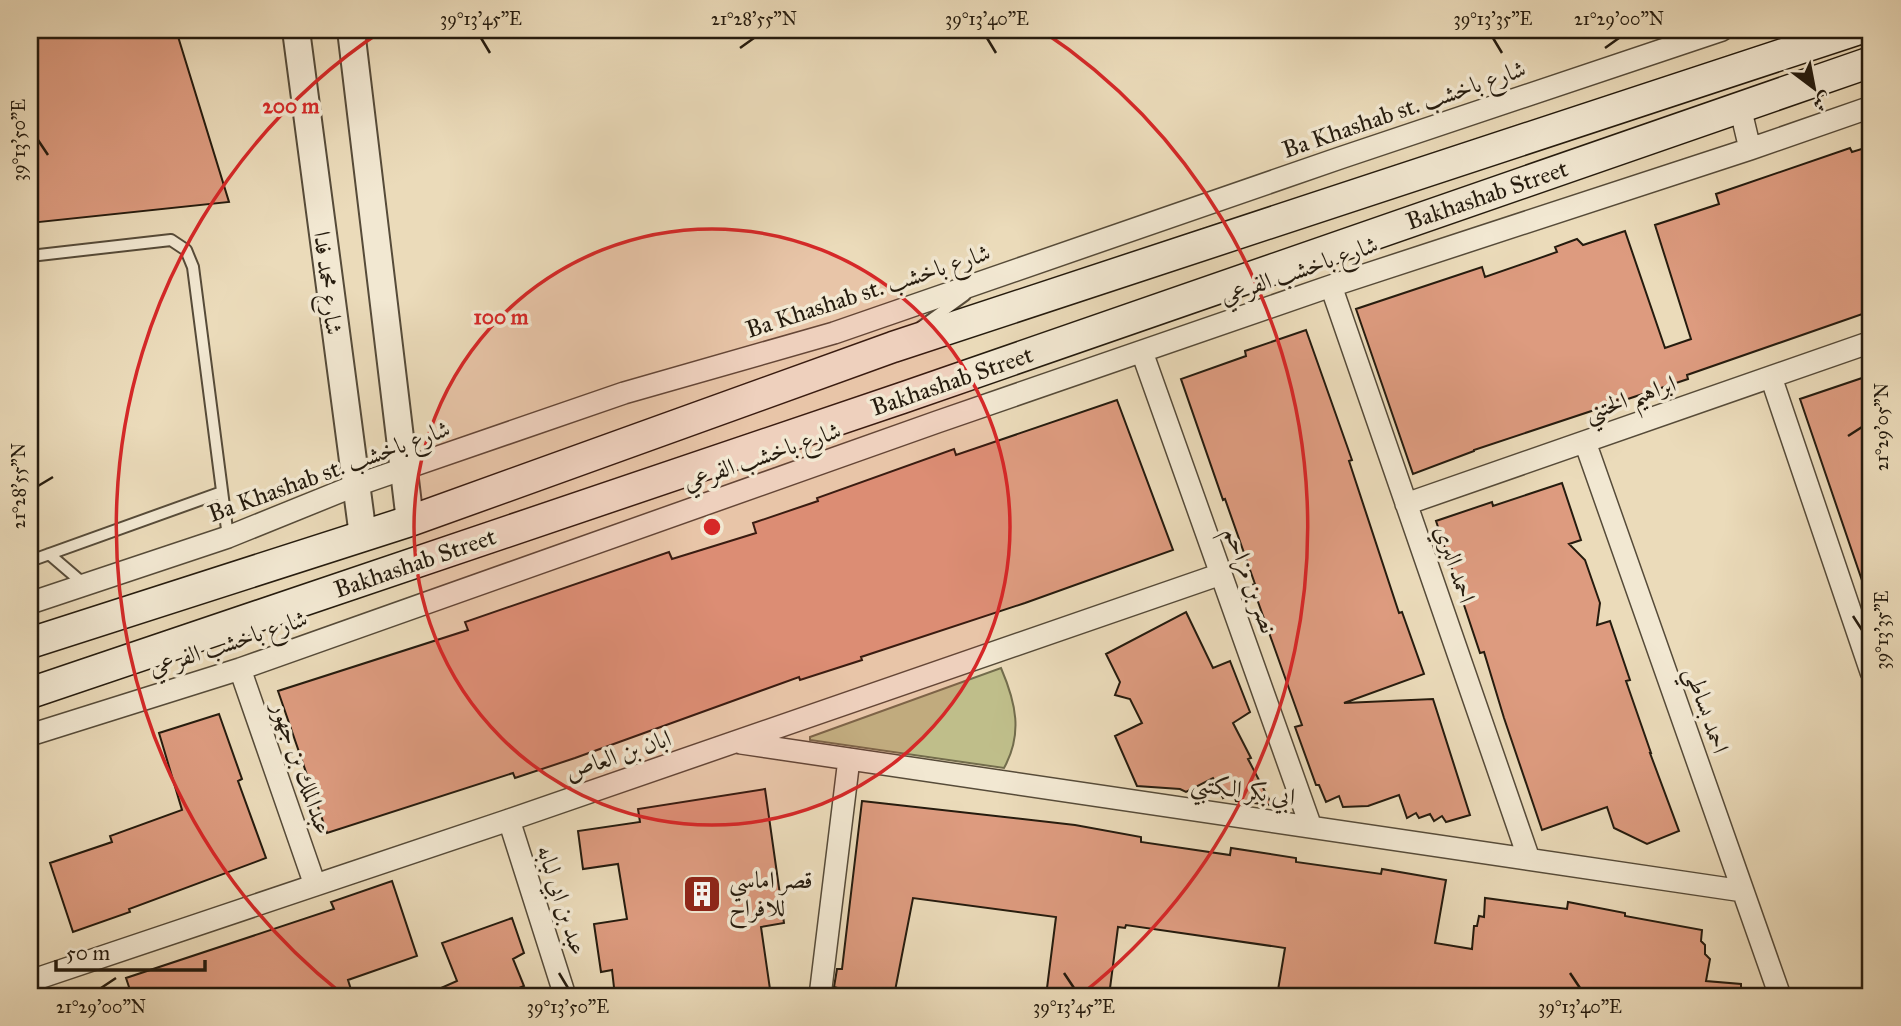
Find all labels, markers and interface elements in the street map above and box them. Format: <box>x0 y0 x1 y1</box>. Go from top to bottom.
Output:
text: 39°13'45"E <box>440 8 522 30</box>
text: 21°28'55"N <box>711 8 797 30</box>
text: 39°13'40"E <box>945 8 1029 30</box>
text: 39°13'35"E <box>1453 8 1533 30</box>
text: 21°29'00"N <box>1574 8 1664 30</box>
north arrow <box>1778 52 1848 122</box>
street label: Ba Khashab st. شارع باخشب <box>1278 53 1531 170</box>
text: ش <box>1809 87 1837 117</box>
text: 200 m <box>263 93 320 119</box>
text: 39°13'50"E <box>8 99 30 181</box>
street label: Bakhashab Street <box>1402 153 1572 237</box>
street label: شارع محمد فدا <box>302 229 349 337</box>
street label: شارع باخشب الفرعي <box>1216 229 1384 316</box>
street label: Ba Khashab st. شارع باخشب <box>742 237 996 350</box>
text: 100 m <box>474 304 529 330</box>
street label: Bakhashab Street <box>867 339 1037 423</box>
street label: ابراهيم الختني <box>1580 368 1683 436</box>
text: 21°29'05"N <box>1871 383 1893 471</box>
street label: Ba Khashab st. شارع باخشب <box>204 413 456 533</box>
street label: شارع باخشب الفرعي <box>679 415 847 502</box>
text: 21°28'55"N <box>8 443 30 529</box>
centre of rings <box>700 515 724 539</box>
street label: Bakhashab Street <box>330 521 500 605</box>
street label: احمد البري <box>1424 521 1482 608</box>
street label: نصر بن مزاحم <box>1211 523 1284 640</box>
text: 39°13'35"E <box>1871 590 1893 670</box>
street label: شارع باخشب الفرعي <box>145 603 313 688</box>
street label: احمد بساطي <box>1671 663 1736 760</box>
street label: عبدالملك بن جهور <box>265 696 339 838</box>
street label: ابان بن العاص <box>561 723 675 787</box>
street label: ابي بكر الكتبي <box>1188 768 1297 819</box>
street label: عبد بن ابي لبابه <box>526 841 594 960</box>
place label: قصر اماسي للافراح <box>729 865 813 929</box>
building icon: قصر اماسي للافراح <box>681 873 723 915</box>
scale bar <box>56 928 205 972</box>
text: 50 m <box>66 940 111 966</box>
text: 21°29'00"N <box>56 996 146 1018</box>
text: 39°13'50"E <box>527 996 609 1018</box>
text: 39°13'45"E <box>1033 996 1115 1018</box>
text: 39°13'40"E <box>1538 996 1622 1018</box>

